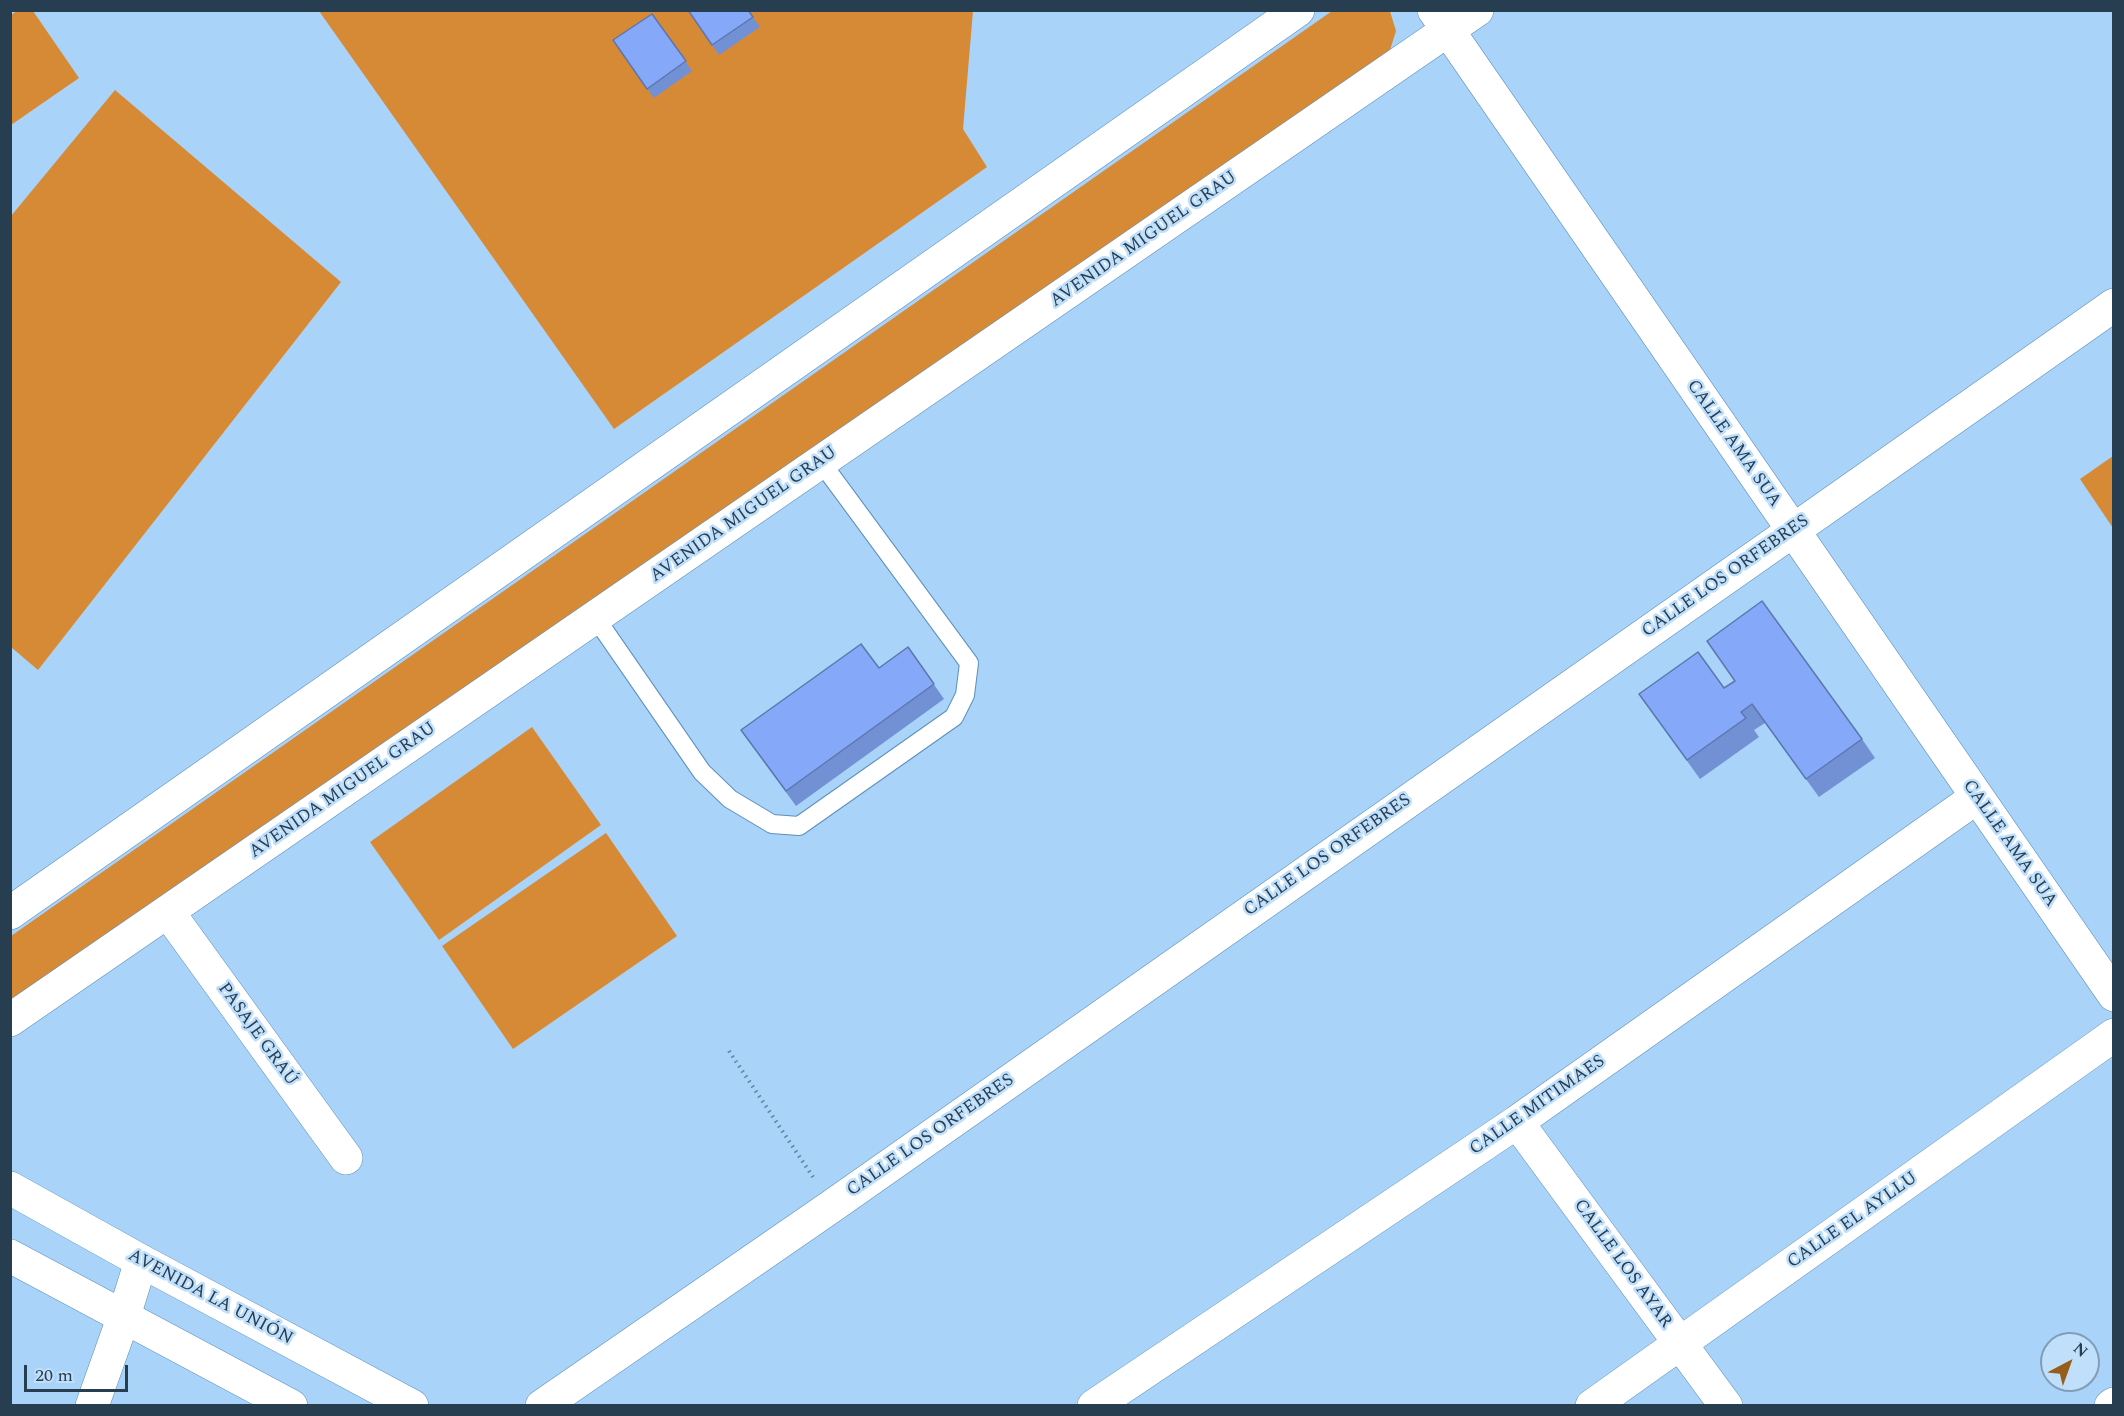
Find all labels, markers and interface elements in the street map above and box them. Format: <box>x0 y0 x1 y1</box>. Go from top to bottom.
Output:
street label: AVENIDA MIGUEL GRAU <box>1047 167 1241 313</box>
street label: CALLE AMA SUA <box>1681 376 1785 512</box>
street label: AVENIDA MIGUEL GRAU <box>647 442 841 588</box>
street label: CALLE LOS ORFEBRES <box>1638 511 1814 643</box>
street label: AVENIDA MIGUEL GRAU <box>246 718 440 864</box>
street label: CALLE AMA SUA <box>1957 776 2061 912</box>
street label: CALLE LOS ORFEBRES <box>1240 790 1416 922</box>
street label: PASAJE GRAÚ <box>212 979 302 1091</box>
street label: CALLE MITIMAES <box>1466 1051 1610 1161</box>
street label: CALLE LOS ORFEBRES <box>843 1070 1019 1202</box>
street label: CALLE EL AYLLU <box>1784 1168 1922 1274</box>
street label: CALLE LOS AYAR <box>1568 1195 1676 1333</box>
street label: AVENIDA LA UNIÓN <box>124 1245 296 1351</box>
north arrow <box>2040 1332 2100 1392</box>
text: N <box>2068 1337 2093 1363</box>
scale bar <box>27 1353 130 1391</box>
text: 20 m <box>35 1362 73 1389</box>

